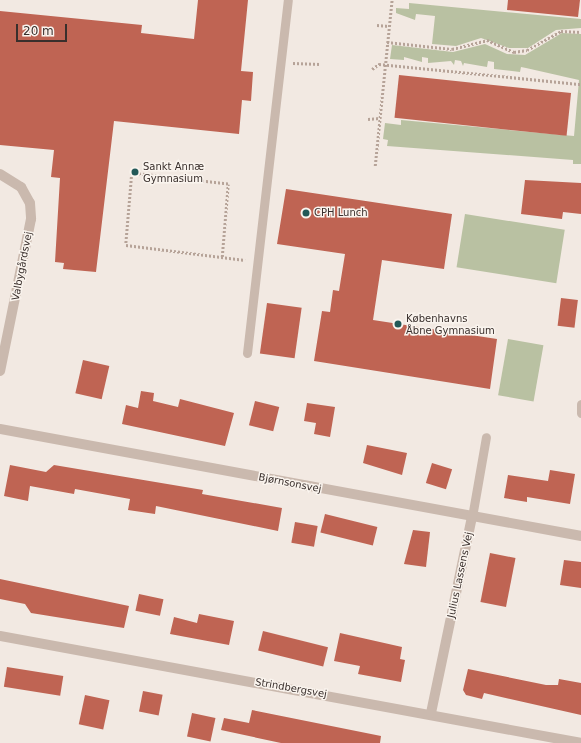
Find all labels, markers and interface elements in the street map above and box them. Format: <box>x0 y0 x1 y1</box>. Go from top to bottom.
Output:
scale bar <box>18 16 69 42</box>
text: 20 m <box>23 24 54 38</box>
place label: Sankt Annæ Gymnasium <box>143 160 204 184</box>
marker: Sankt Annæ Gymnasium <box>130 167 140 177</box>
place label: CPH Lunch <box>314 207 368 219</box>
marker: CPH Lunch <box>301 208 311 218</box>
street label: Valbygårdsvej <box>9 230 35 302</box>
place label: Københavns Åbne Gymnasium <box>406 312 495 336</box>
marker: Københavns Åbne Gymnasium <box>393 319 403 329</box>
street label: Bjørnsonsvej <box>258 471 322 495</box>
street label: Julius Lassens Vej <box>445 531 475 619</box>
street label: Strindbergsvej <box>254 676 328 700</box>

